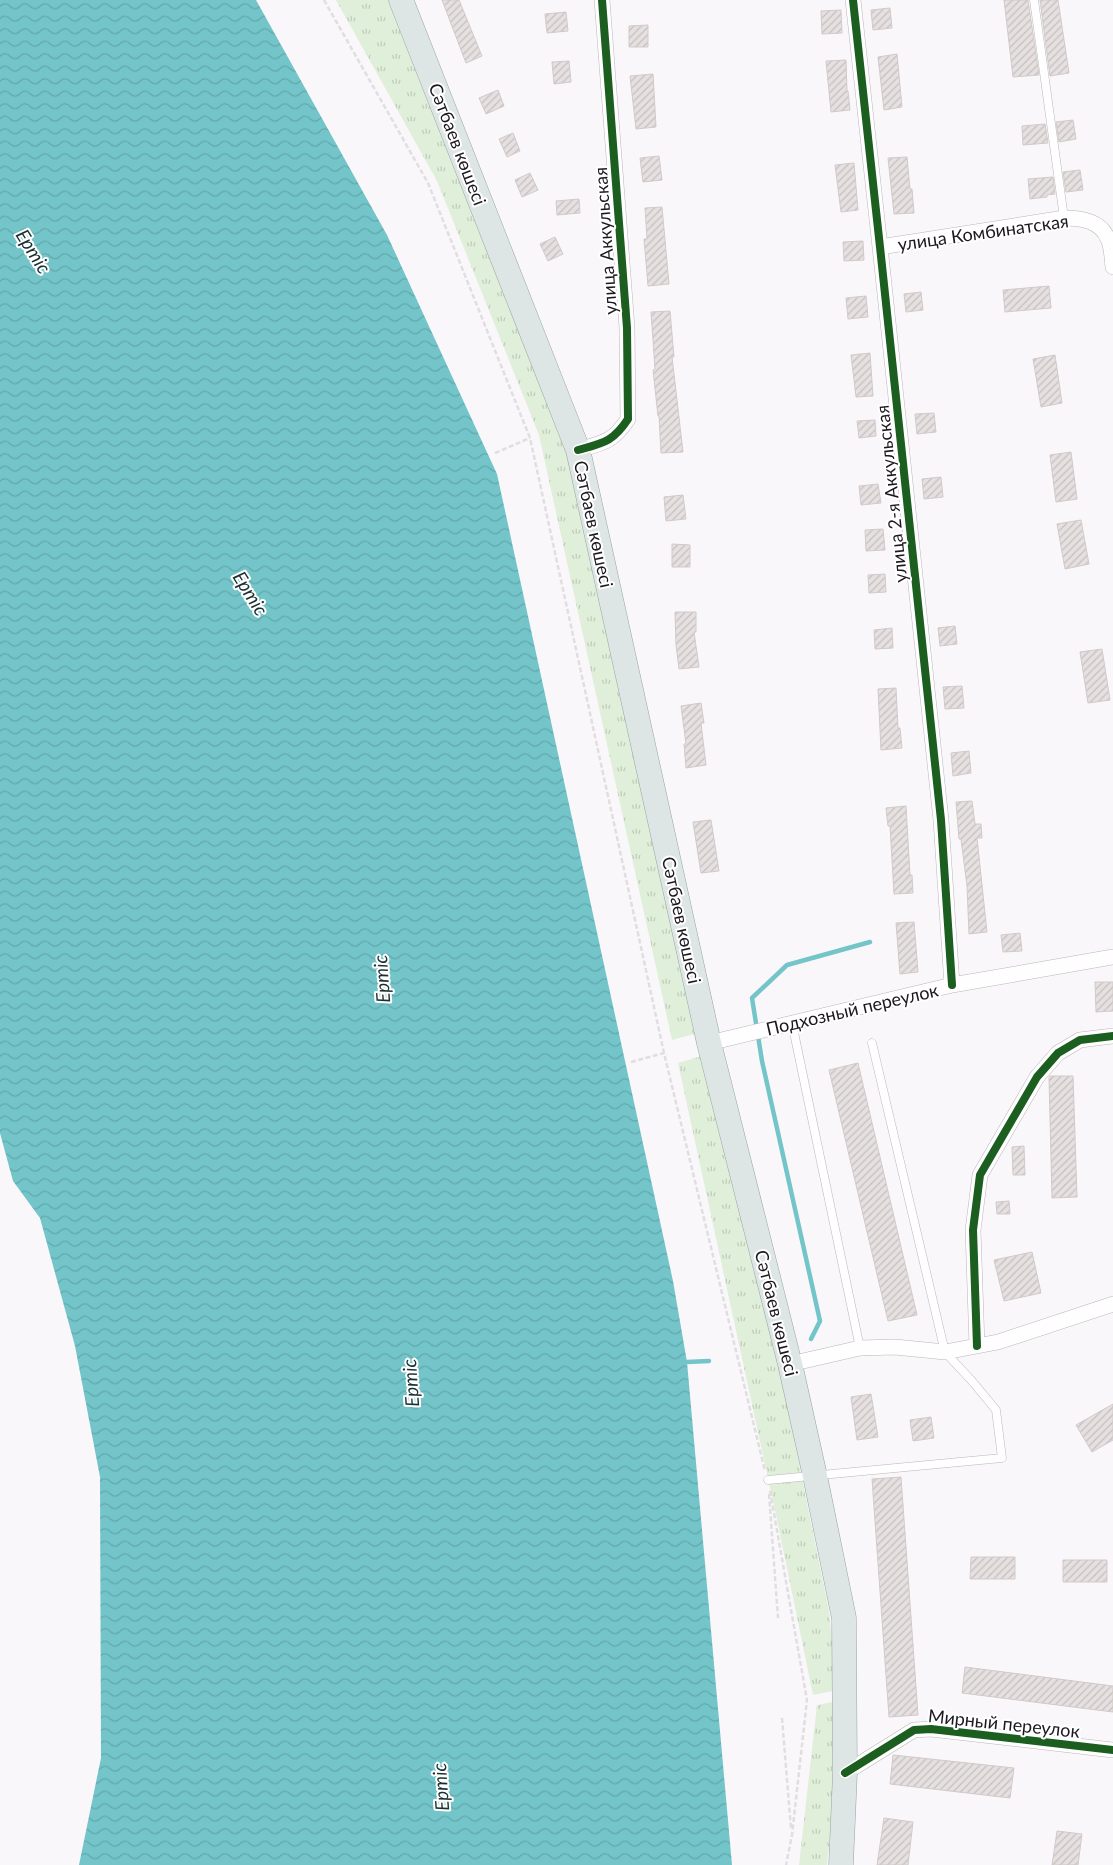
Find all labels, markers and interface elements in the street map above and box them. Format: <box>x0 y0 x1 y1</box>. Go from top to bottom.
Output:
street label: Сәтбаев көшесі <box>425 80 491 208</box>
street label: улица Аккульская <box>589 166 621 316</box>
street label: улица Комбинатская <box>896 209 1070 255</box>
water label: Ертіс <box>12 225 57 278</box>
street label: улица 2-я Аккульская <box>871 404 911 584</box>
street label: Сәтбаев көшесі <box>570 459 618 589</box>
water label: Ертіс <box>229 567 274 620</box>
street label: Сәтбаев көшесі <box>658 855 706 985</box>
water label: Ертіс <box>368 954 394 1004</box>
street label: Подхозный переулок <box>764 978 941 1040</box>
street label: Сәтбаев көшесі <box>751 1248 803 1378</box>
water label: Ертіс <box>397 1358 423 1408</box>
street label: Мирный переулок <box>927 1704 1082 1742</box>
water label: Ертіс <box>427 1762 453 1812</box>

